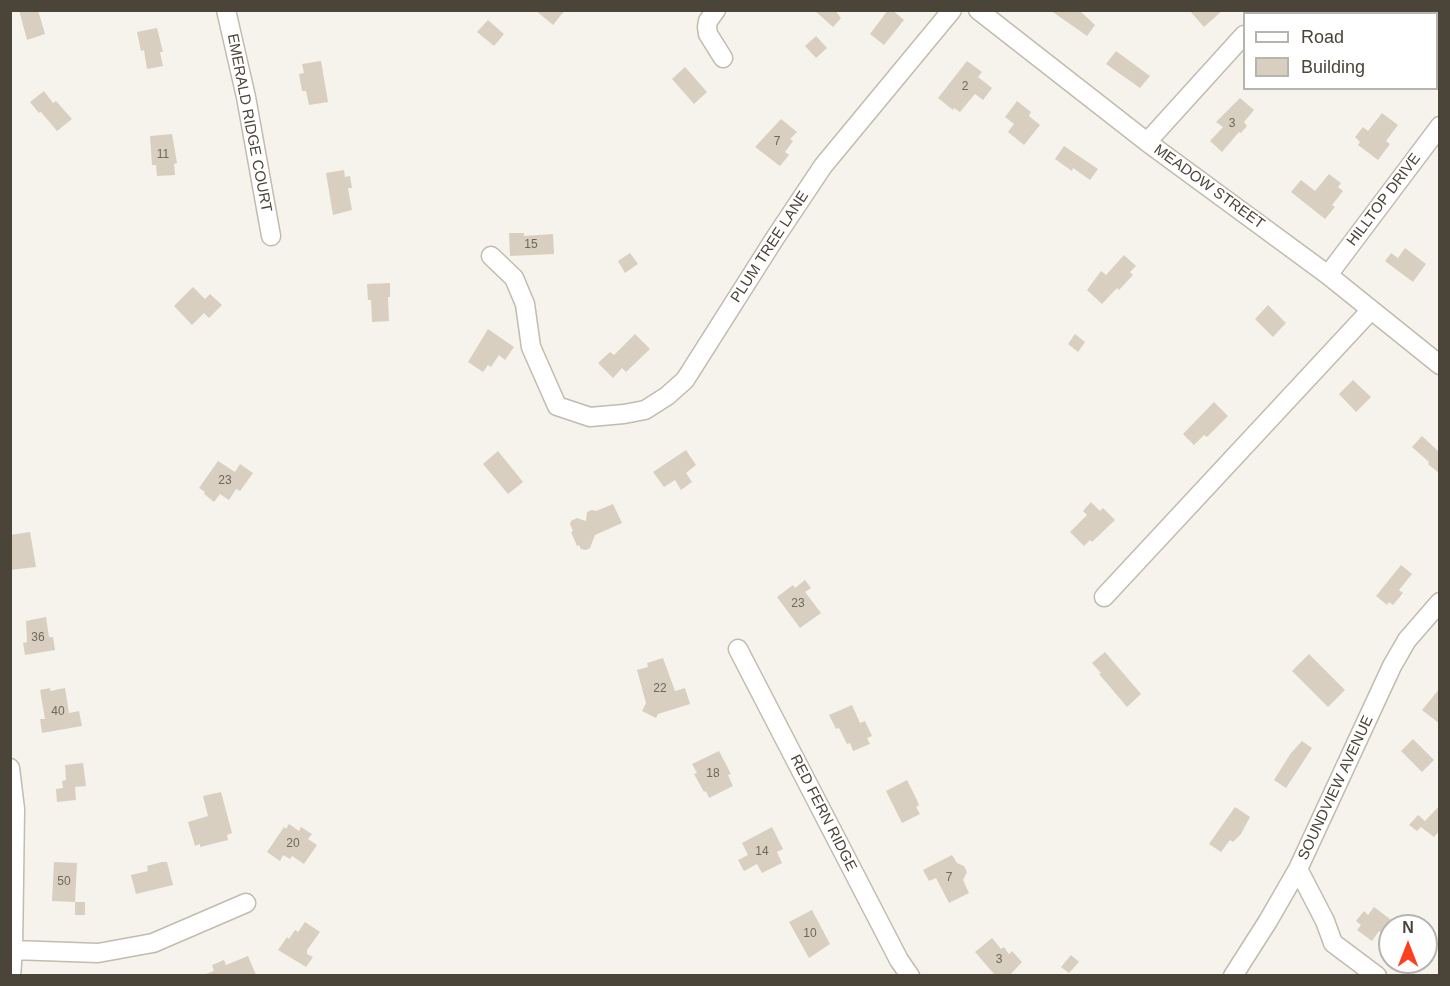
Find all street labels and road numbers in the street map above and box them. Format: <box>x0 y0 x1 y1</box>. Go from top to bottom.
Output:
street label: EMERALD RIDGE COURT <box>223 32 275 214</box>
street label: MEADOW STREET <box>1150 141 1268 233</box>
street label: HILLTOP DRIVE <box>1343 150 1425 250</box>
street label: PLUM TREE LANE <box>727 188 813 306</box>
street label: SOUNDVIEW AVENUE <box>1295 713 1377 863</box>
street label: RED FERN RIDGE <box>786 752 860 874</box>

